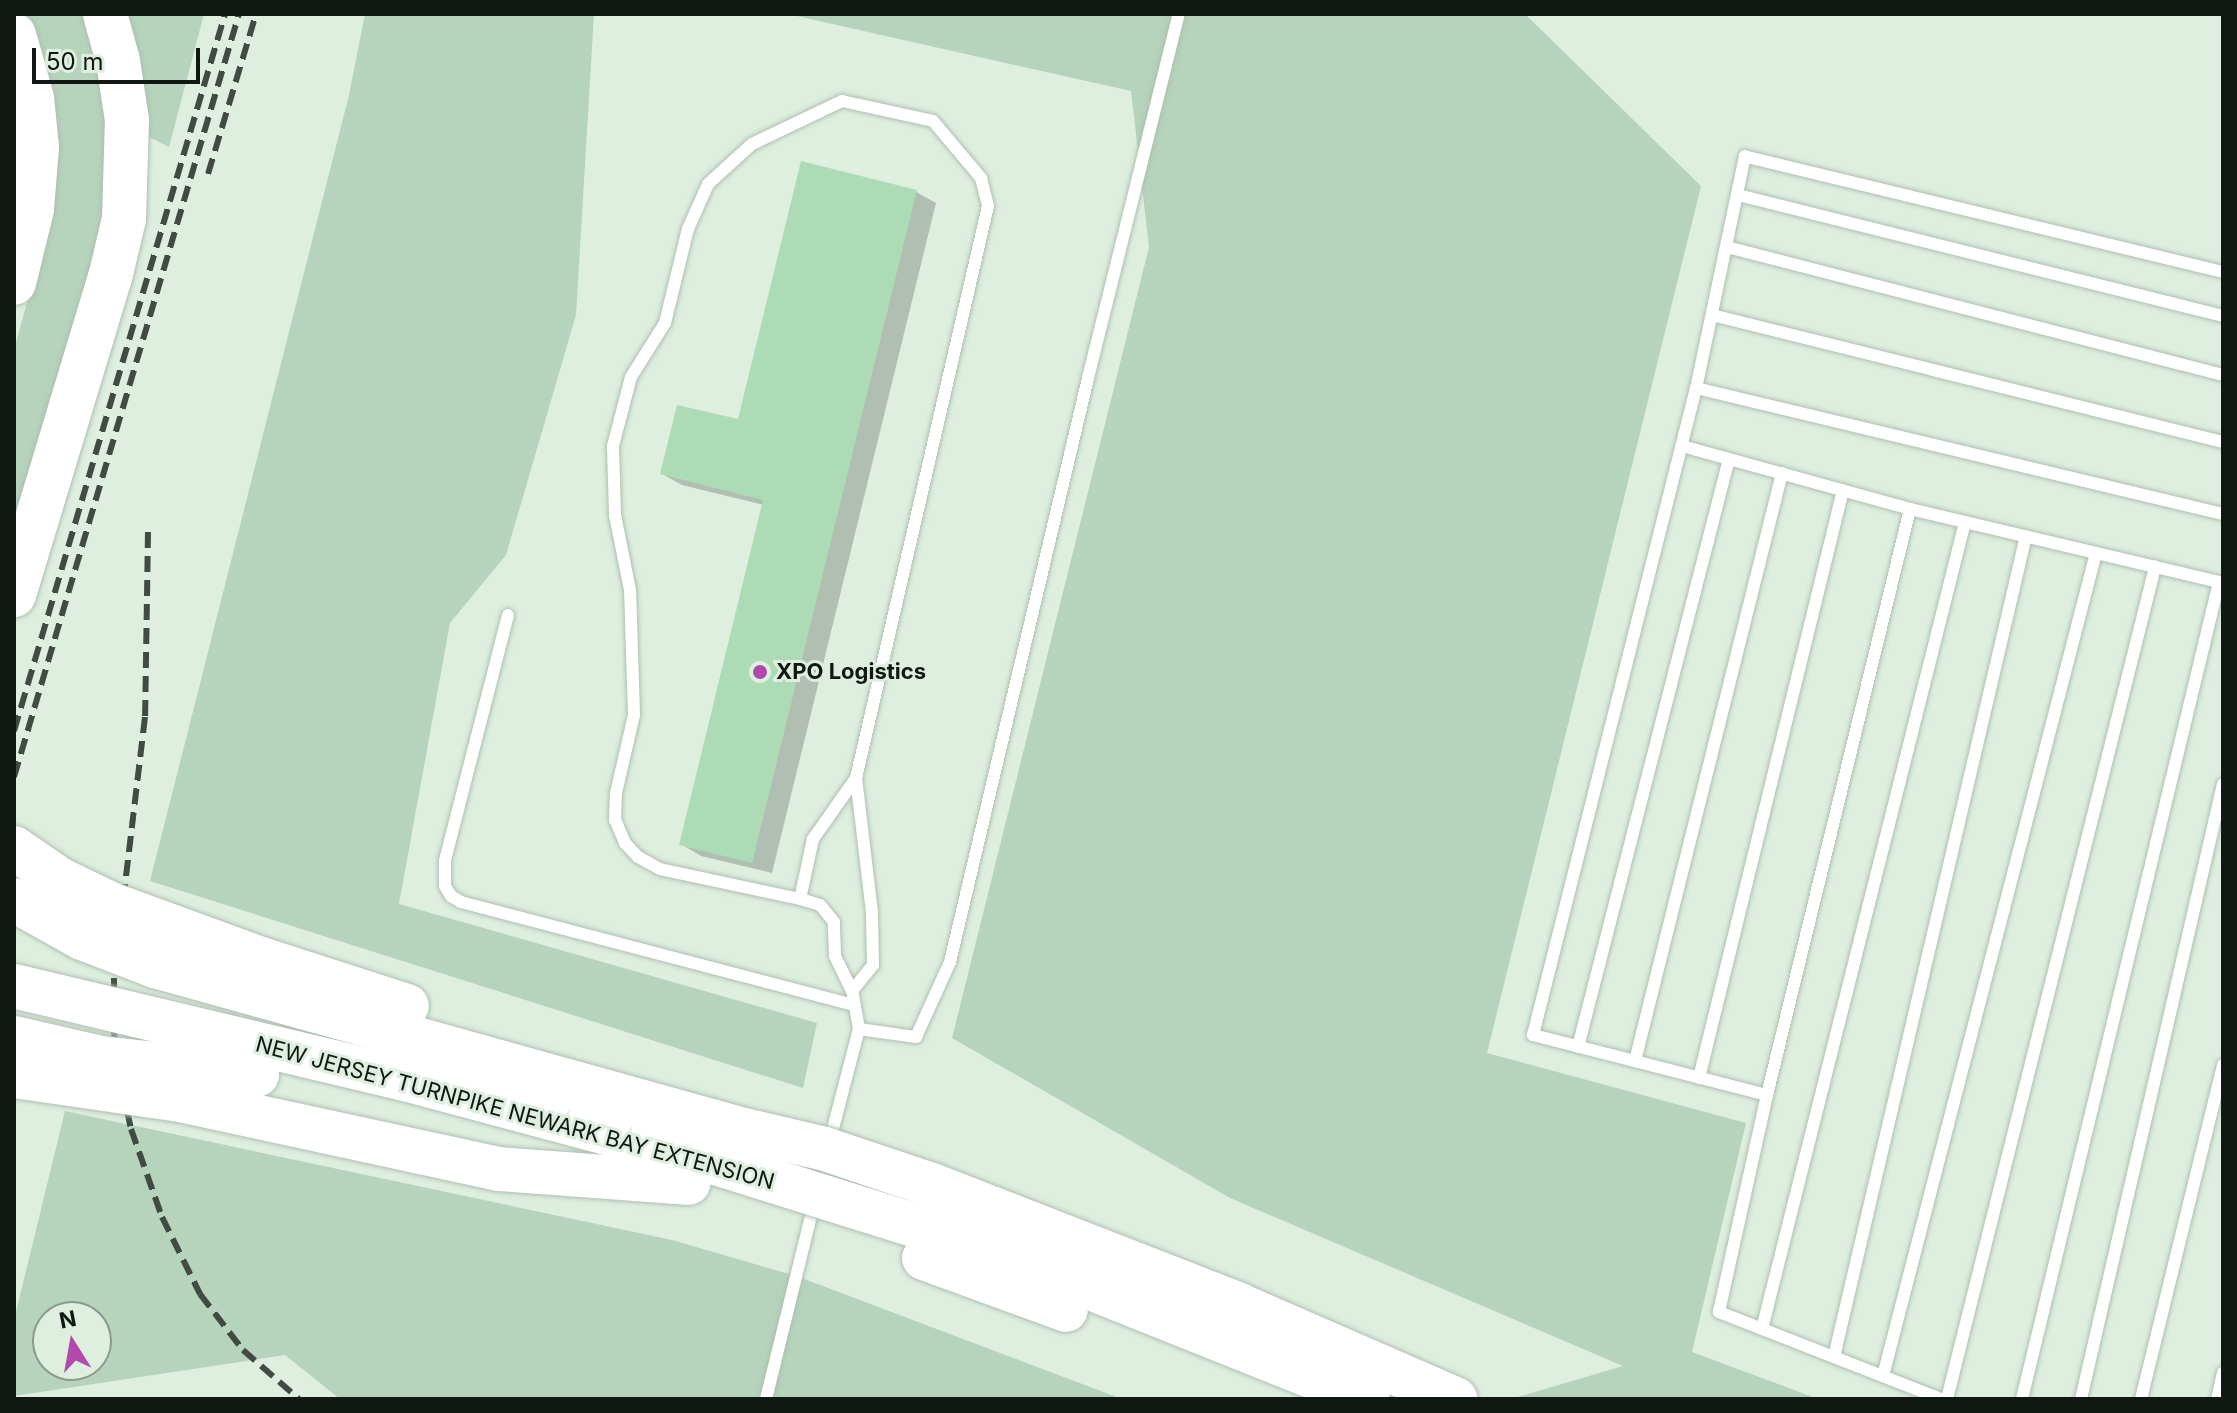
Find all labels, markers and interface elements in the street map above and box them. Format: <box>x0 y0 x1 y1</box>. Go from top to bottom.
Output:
scale bar <box>36 32 204 82</box>
text: 50 m <box>46 47 104 76</box>
place label: XPO Logistics <box>776 659 926 685</box>
marker: XPO Logistics <box>751 663 769 681</box>
street label: NEW JERSEY TURNPIKE NEWARK BAY EXTENSION <box>253 1031 777 1195</box>
north arrow <box>32 1301 112 1381</box>
text: N <box>57 1305 79 1334</box>

